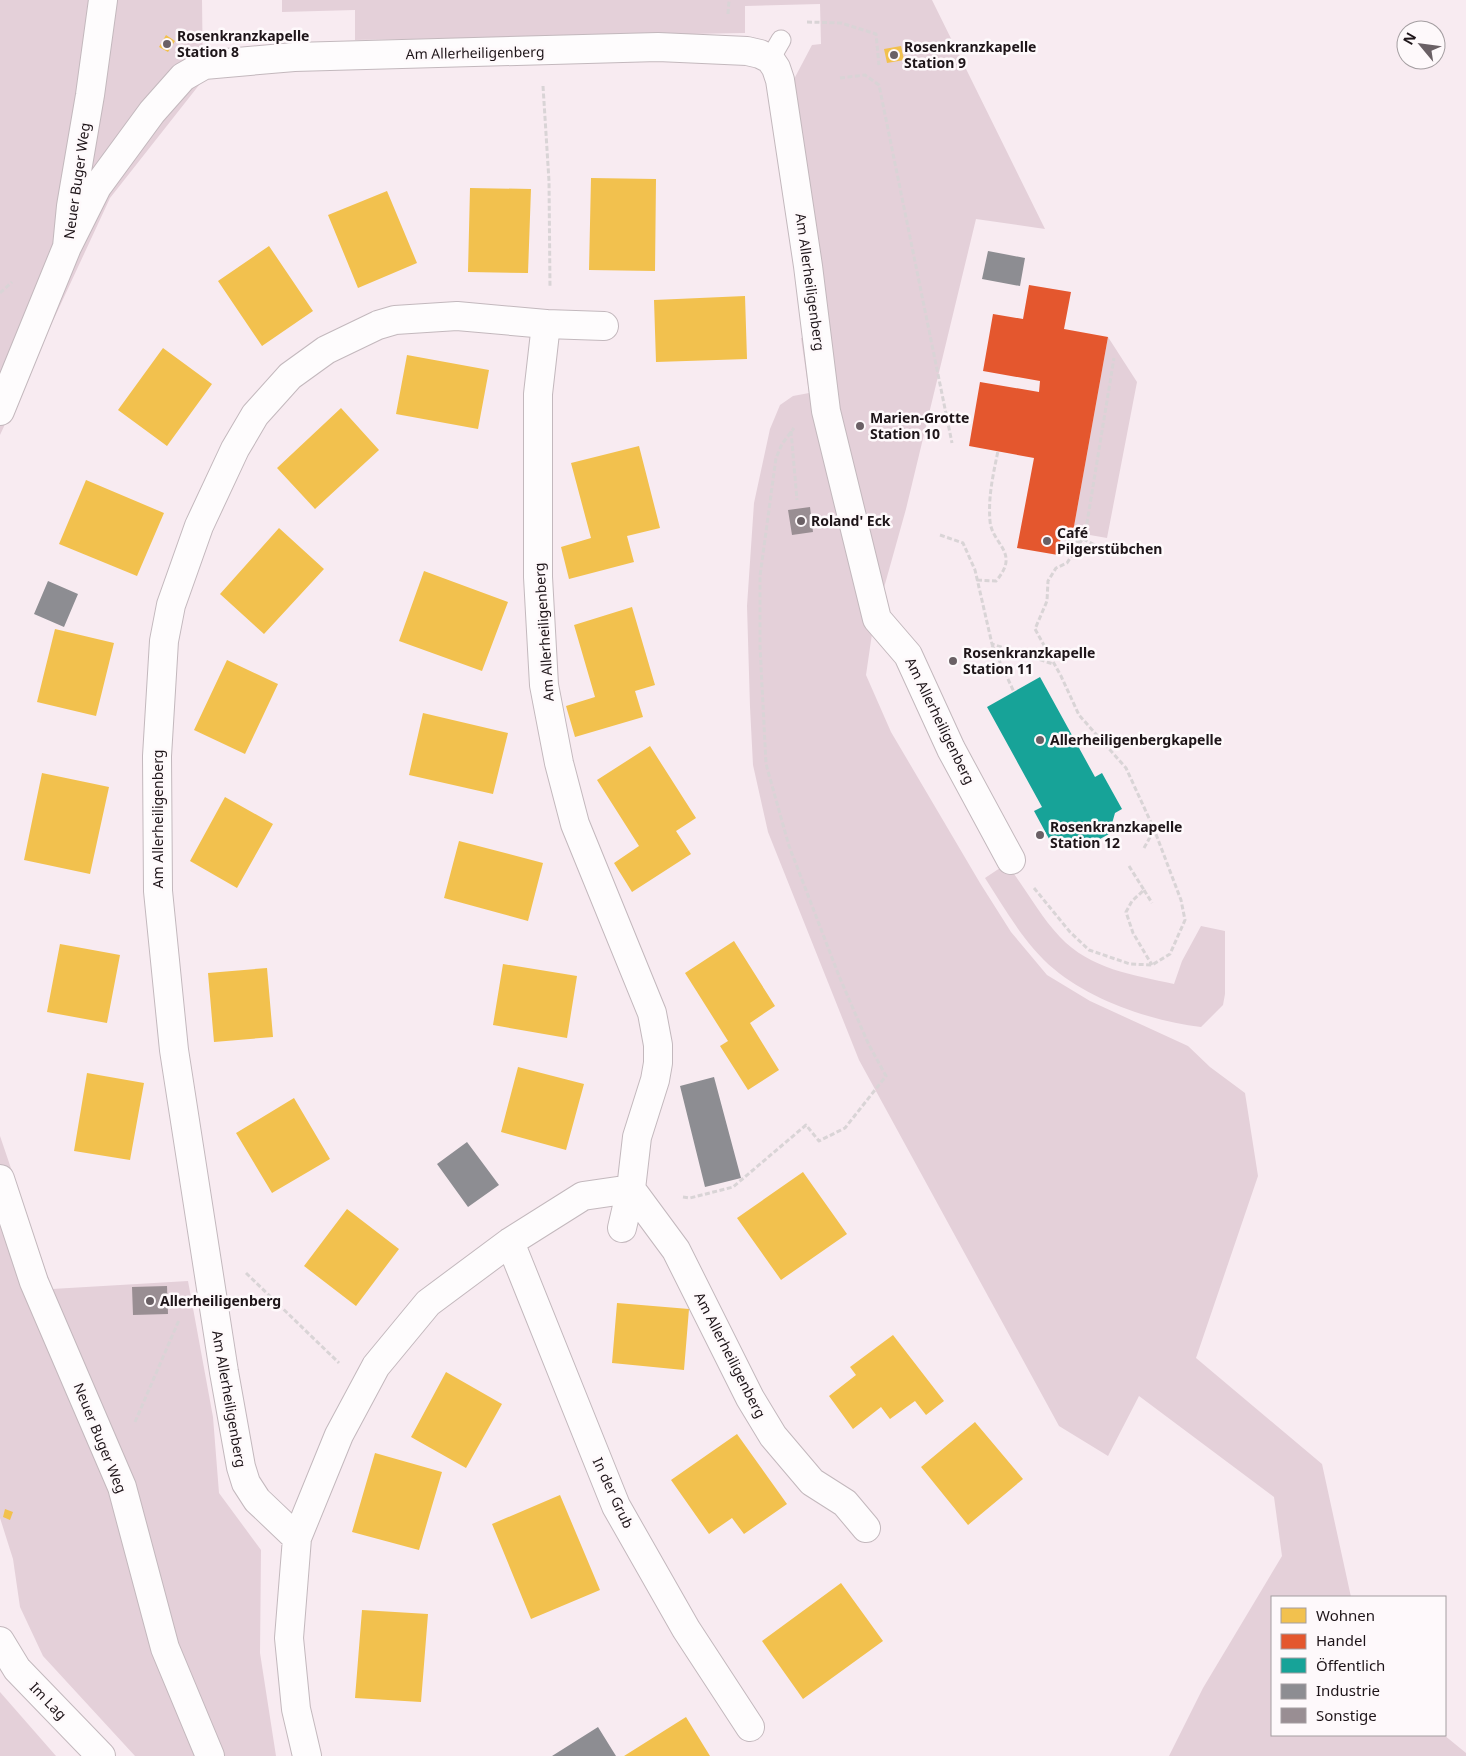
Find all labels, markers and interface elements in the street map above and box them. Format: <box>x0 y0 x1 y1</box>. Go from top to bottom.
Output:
north arrow <box>1396 20 1446 70</box>
place label: Rosenkranzkapelle Station 8 <box>177 26 309 61</box>
text: N <box>1398 29 1420 48</box>
place label: Rosenkranzkapelle Station 9 <box>904 37 1036 72</box>
marker: Rosenkranzkapelle Station 8 <box>161 38 173 50</box>
street label: Am Allerheiligenberg <box>405 42 545 63</box>
marker: Rosenkranzkapelle Station 9 <box>888 49 900 61</box>
street label: Neuer Buger Weg <box>59 121 94 240</box>
street label: Am Allerheiligenberg <box>791 212 830 352</box>
place label: Marien-Grotte Station 10 <box>870 408 969 443</box>
marker: Marien-Grotte Station 10 <box>854 420 866 432</box>
place label: Roland' Eck <box>811 511 891 530</box>
marker: Roland' Eck <box>795 515 807 527</box>
place label: Café Pilgerstübchen <box>1057 523 1162 558</box>
marker: Café Pilgerstübchen <box>1041 535 1053 547</box>
street label: Am Allerheiligenberg <box>529 562 558 702</box>
place label: Rosenkranzkapelle Station 11 <box>963 643 1095 678</box>
street label: Am Allerheiligenberg <box>901 654 979 787</box>
marker: Rosenkranzkapelle Station 11 <box>947 655 959 667</box>
place label: Allerheiligenbergkapelle <box>1050 730 1222 749</box>
marker: Allerheiligenbergkapelle <box>1034 734 1046 746</box>
street label: Am Allerheiligenberg <box>148 750 167 888</box>
place label: Rosenkranzkapelle Station 12 <box>1050 817 1182 852</box>
marker: Rosenkranzkapelle Station 12 <box>1034 829 1046 841</box>
street label: Am Allerheiligenberg <box>690 1289 770 1421</box>
place label: Allerheiligenberg <box>160 1291 281 1310</box>
marker: Allerheiligenberg <box>144 1295 156 1307</box>
street label: Am Allerheiligenberg <box>208 1329 251 1469</box>
street label: Neuer Buger Weg <box>70 1380 131 1496</box>
street label: In der Grub <box>589 1454 638 1531</box>
legend <box>1271 1596 1446 1736</box>
text: Wohnen <box>1316 1605 1375 1625</box>
text: Handel <box>1316 1630 1366 1650</box>
text: Öffentlich <box>1316 1655 1385 1675</box>
street label: Im Lag <box>26 1678 71 1724</box>
text: Industrie <box>1316 1680 1380 1700</box>
text: Sonstige <box>1316 1705 1377 1725</box>

